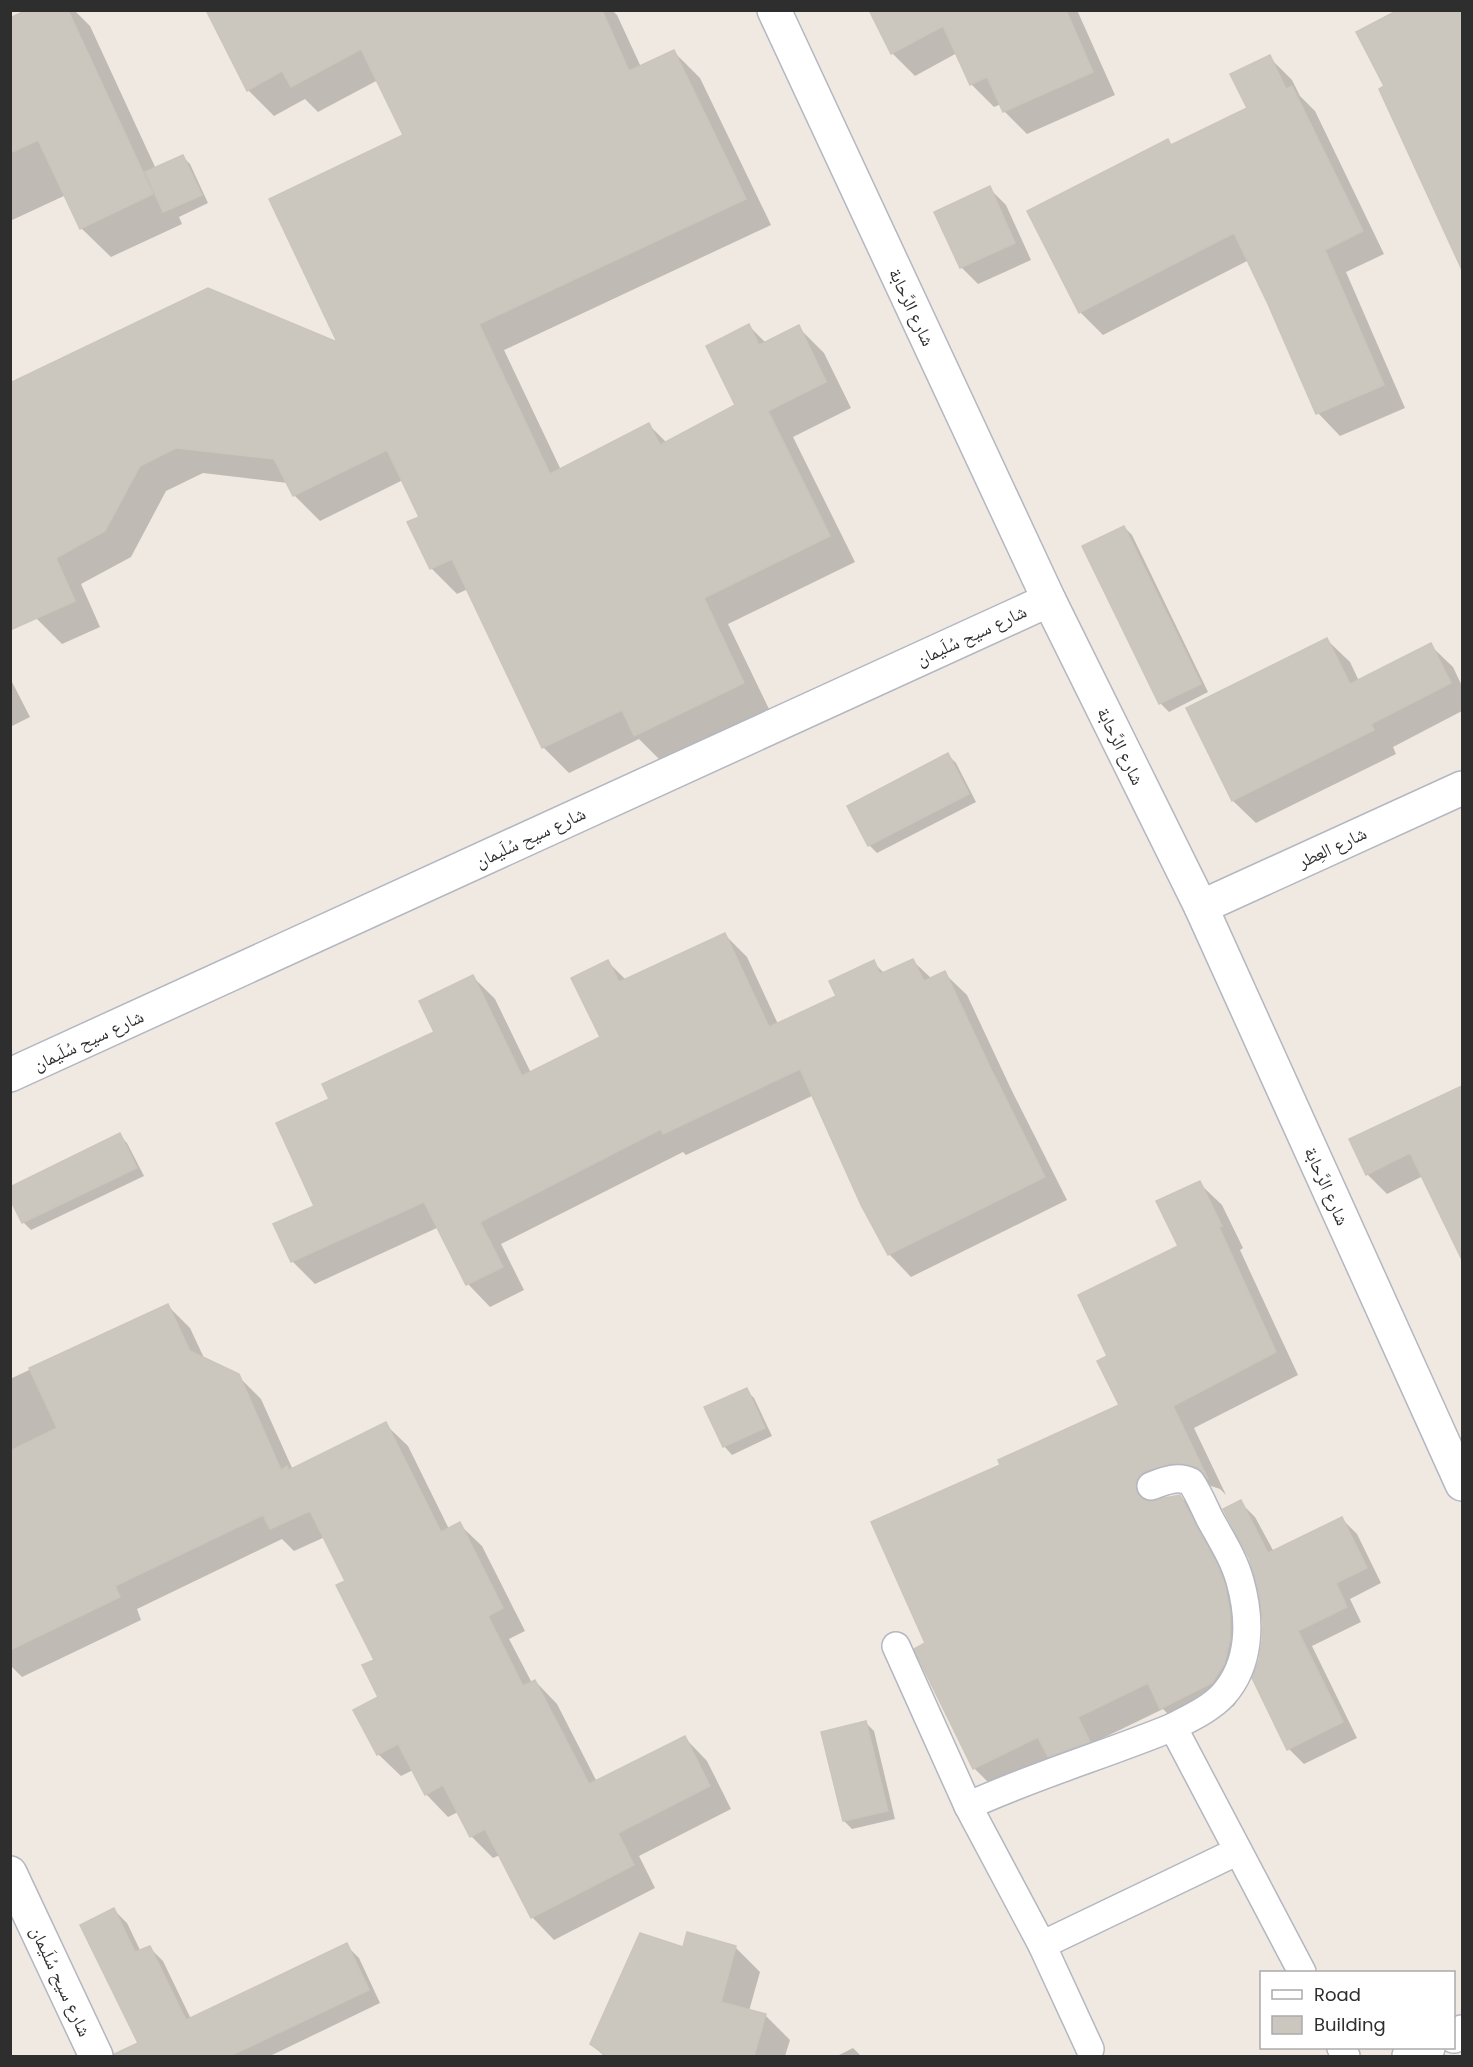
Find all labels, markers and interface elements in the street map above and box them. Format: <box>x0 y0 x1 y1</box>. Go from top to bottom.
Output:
street label: شارع الرَّحابة <box>883 264 941 350</box>
street label: شارع سيح سُلَيمان <box>912 598 1030 672</box>
street label: شارع الرَّحابة <box>1091 703 1151 789</box>
street label: شارع سيح سُلَيمان <box>471 800 589 874</box>
street label: شارع العِطر <box>1293 820 1370 874</box>
street label: شارع سيح سُلَيمان <box>29 1003 147 1077</box>
street label: شارع الرَّحابة <box>1299 1143 1355 1229</box>
street label: شارع سيح سُلَيمان <box>24 1922 98 2040</box>
legend <box>1260 1971 1455 2049</box>
text: Road <box>1314 1982 1361 2007</box>
text: Building <box>1314 2012 1386 2037</box>

